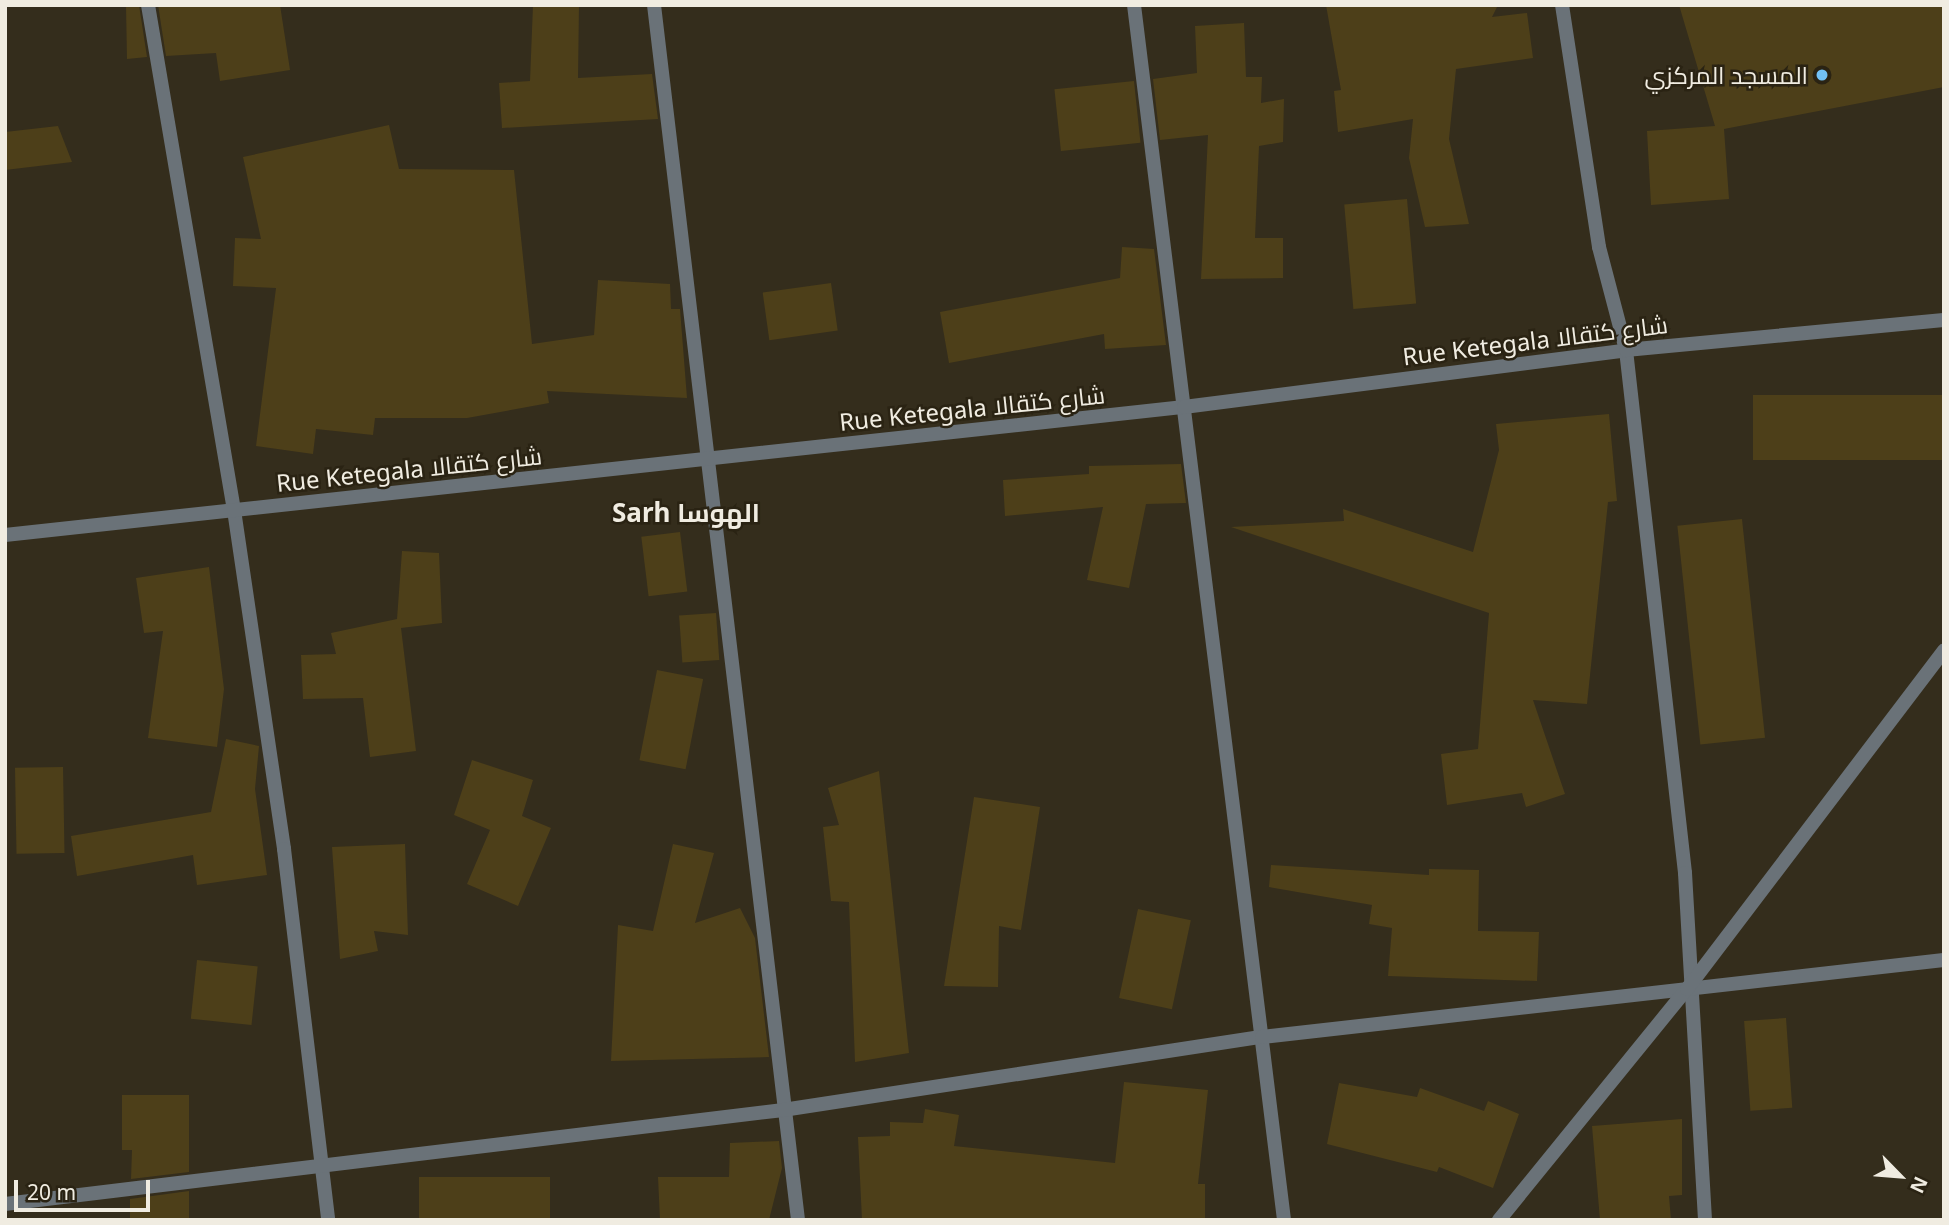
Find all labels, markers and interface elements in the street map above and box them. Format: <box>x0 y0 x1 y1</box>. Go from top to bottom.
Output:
place label: المسجد المركزي <box>1644 61 1808 89</box>
marker: المسجد المركزي <box>1814 67 1830 83</box>
street label: Rue Ketegala شارع كتقالا <box>1401 309 1669 371</box>
street label: Rue Ketegala شارع كتقالا <box>838 380 1106 436</box>
street label: Rue Ketegala شارع كتقالا <box>275 441 543 497</box>
district label: Sarh الهوسا <box>612 497 760 529</box>
north arrow <box>1865 1141 1935 1211</box>
scale bar <box>18 1166 154 1210</box>
text: N <box>1904 1172 1934 1197</box>
text: 20 m <box>27 1178 76 1206</box>

